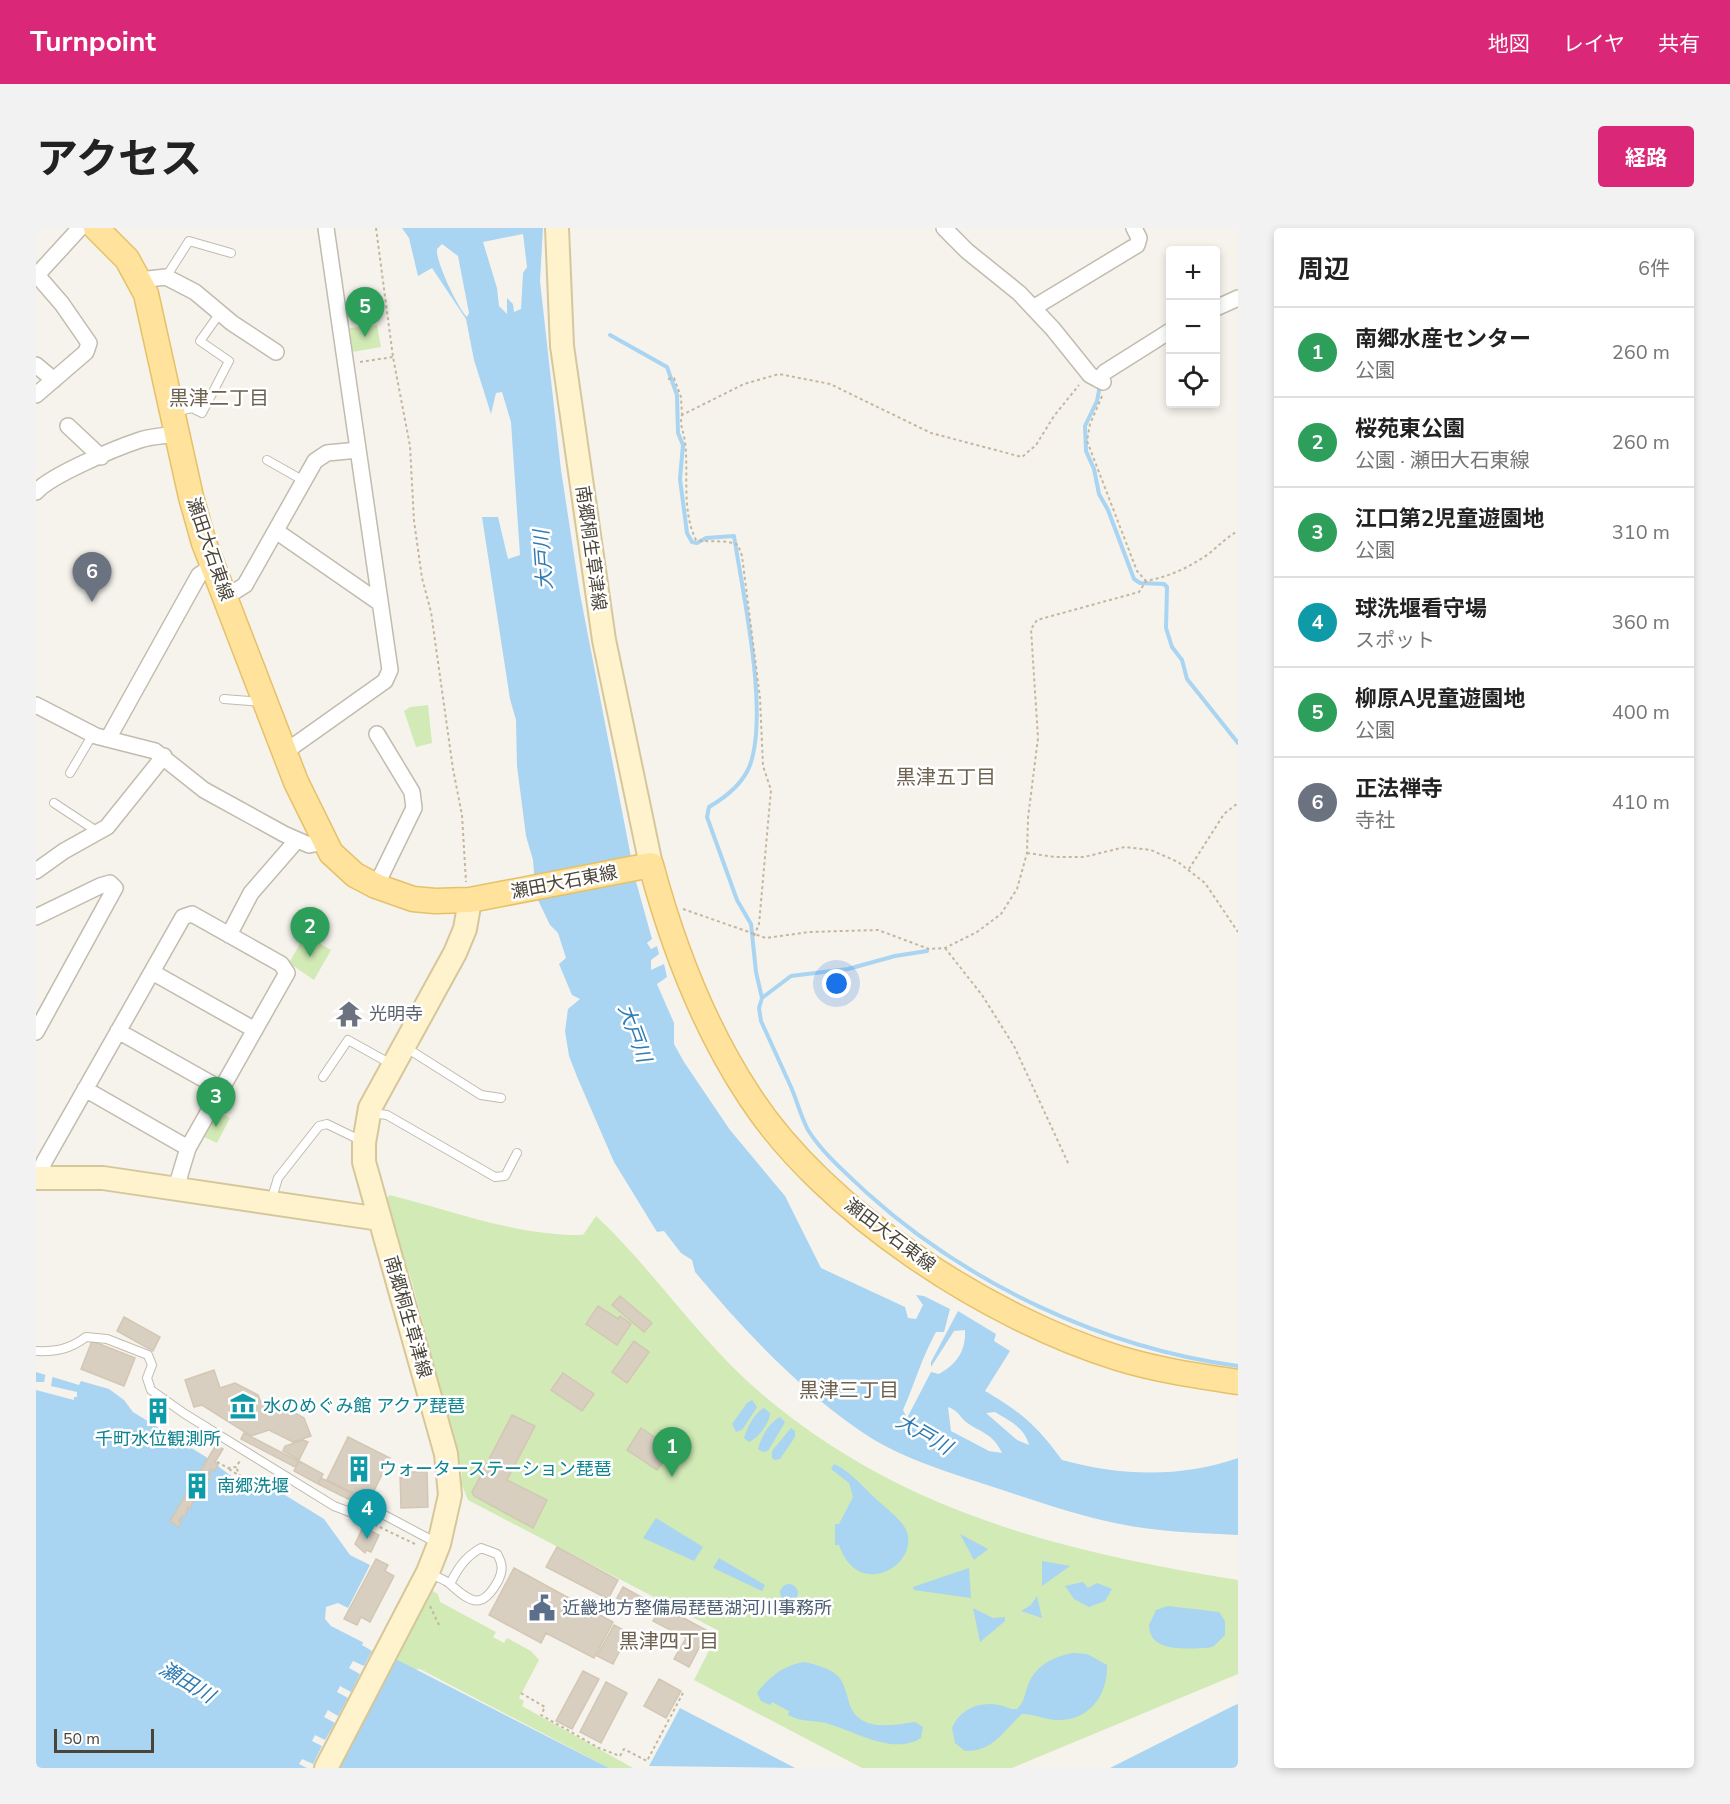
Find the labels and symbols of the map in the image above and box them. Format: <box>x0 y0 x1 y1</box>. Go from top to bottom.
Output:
pin: 5 <box>346 288 384 337</box>
district label: 黒津二丁目 <box>169 385 269 412</box>
street label: 南郷桐生草津線 <box>570 484 612 612</box>
street label: 瀬田大石東線 <box>181 494 239 604</box>
water label: 大戸川 <box>528 527 559 591</box>
pin: 6 <box>72 552 112 602</box>
district label: 黒津五丁目 <box>896 764 996 791</box>
street label: 瀬田大石東線 <box>509 860 619 904</box>
pin: 2 <box>290 908 330 957</box>
your location <box>822 969 851 998</box>
temple icon: 光明寺 <box>334 999 364 1029</box>
water label: 大戸川 <box>612 1000 658 1068</box>
place label: 光明寺 <box>369 1002 423 1026</box>
pin: 3 <box>196 1078 236 1127</box>
street label: 瀬田大石東線 <box>840 1193 940 1277</box>
street label: 南郷桐生草津線 <box>379 1253 437 1381</box>
district label: 黒津三丁目 <box>799 1377 899 1404</box>
museum icon: 水のめぐみ館 アクア琵琶 <box>228 1391 258 1421</box>
place label: 水のめぐみ館 アクア琵琶 <box>263 1394 465 1418</box>
building icon: 千町水位観測所 <box>143 1396 173 1426</box>
water label: 大戸川 <box>891 1408 958 1462</box>
place label: 千町水位観測所 <box>95 1427 221 1451</box>
pin: 1 <box>652 1428 692 1477</box>
building icon: ウォーターステーション琵琶 <box>344 1454 374 1484</box>
place label: ウォーターステーション琵琶 <box>379 1457 612 1481</box>
building icon: 南郷洗堰 <box>182 1471 212 1501</box>
place label: 南郷洗堰 <box>217 1474 289 1498</box>
pin: 4 <box>348 1490 386 1539</box>
public building icon: 近畿地方整備局琵琶湖河川事務所 <box>527 1593 557 1623</box>
place label: 近畿地方整備局琵琶湖河川事務所 <box>562 1596 832 1620</box>
district label: 黒津四丁目 <box>619 1628 719 1655</box>
water label: 瀬田川 <box>154 1655 221 1710</box>
scale bar <box>54 1726 154 1754</box>

